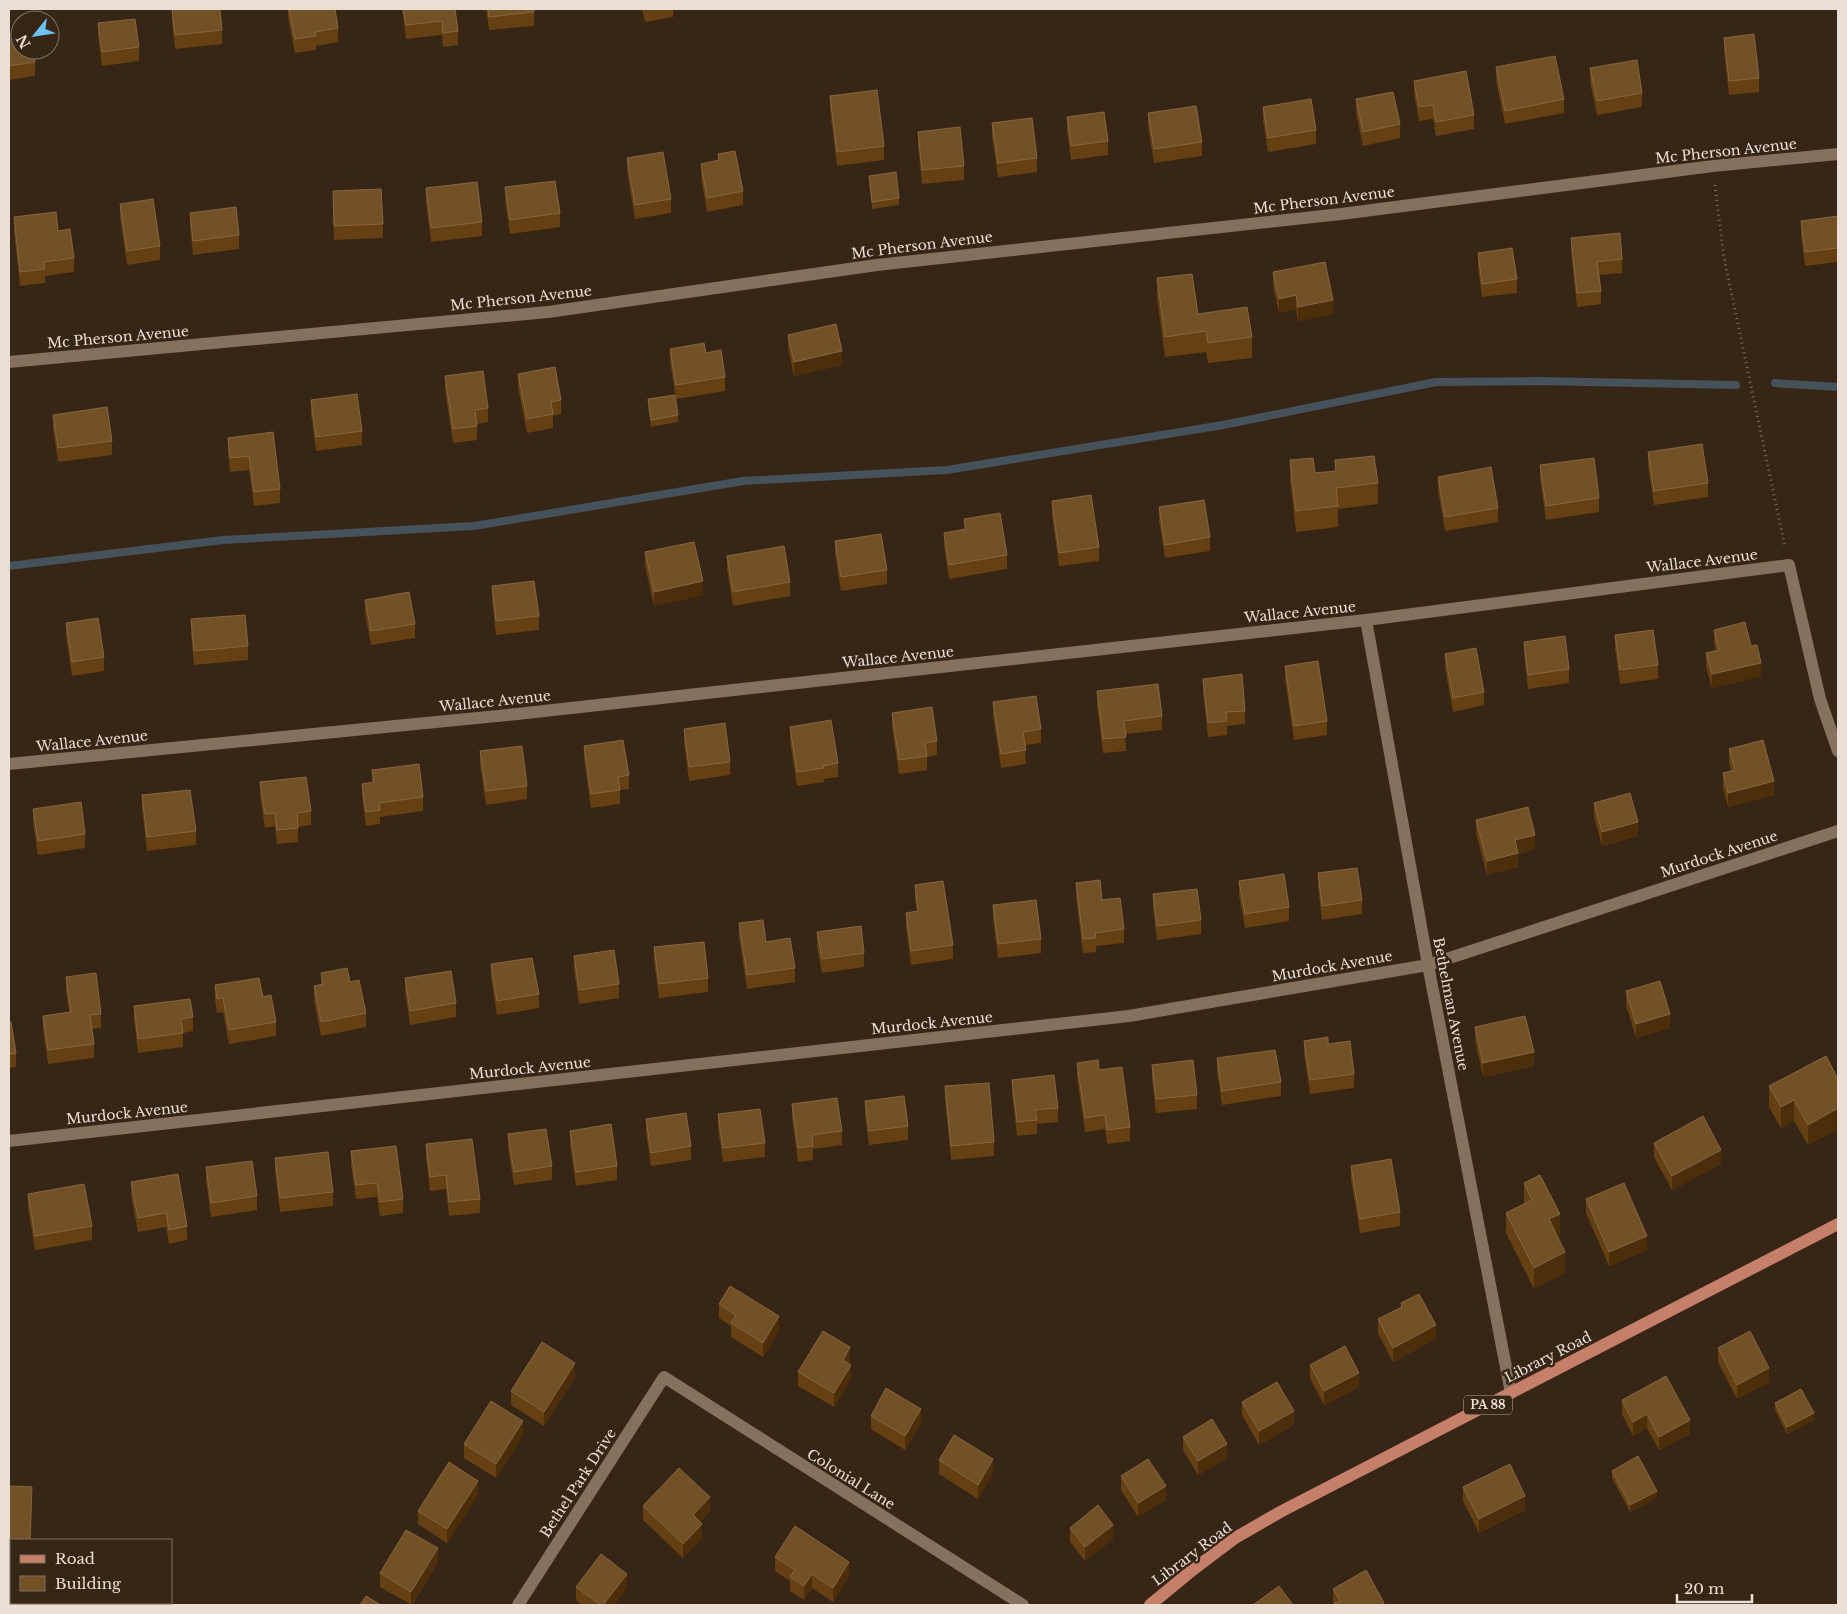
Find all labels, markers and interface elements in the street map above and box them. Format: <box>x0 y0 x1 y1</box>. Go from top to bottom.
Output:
north arrow <box>10 10 60 60</box>
text: N <box>13 31 35 52</box>
street label: Mc Pherson Avenue <box>1654 135 1798 167</box>
street label: Mc Pherson Avenue <box>1252 182 1396 218</box>
street label: Mc Pherson Avenue <box>850 227 994 263</box>
street label: Mc Pherson Avenue <box>449 282 593 314</box>
street label: Mc Pherson Avenue <box>46 322 190 352</box>
street label: Wallace Avenue <box>1644 545 1759 577</box>
street label: Wallace Avenue <box>1242 597 1357 627</box>
street label: Wallace Avenue <box>840 642 955 672</box>
street label: Wallace Avenue <box>437 686 552 716</box>
street label: Wallace Avenue <box>34 726 149 756</box>
street label: Murdock Avenue <box>1658 827 1780 881</box>
street label: Bethelman Avenue <box>1429 936 1473 1072</box>
street label: Murdock Avenue <box>1270 947 1394 985</box>
street label: Murdock Avenue <box>870 1008 994 1038</box>
street label: Murdock Avenue <box>468 1053 592 1083</box>
street label: Murdock Avenue <box>65 1098 189 1128</box>
street label: Library Road <box>1502 1327 1595 1387</box>
road number: PA 88 <box>1464 1396 1512 1414</box>
street label: Bethel Park Drive <box>536 1425 620 1541</box>
street label: Colonial Lane <box>804 1445 898 1513</box>
street label: Library Road <box>1149 1518 1236 1590</box>
legend <box>10 1539 172 1604</box>
text: Road <box>55 1549 95 1568</box>
scale bar <box>1677 1572 1752 1604</box>
text: Building <box>55 1574 122 1593</box>
text: 20 m <box>1684 1579 1724 1598</box>

